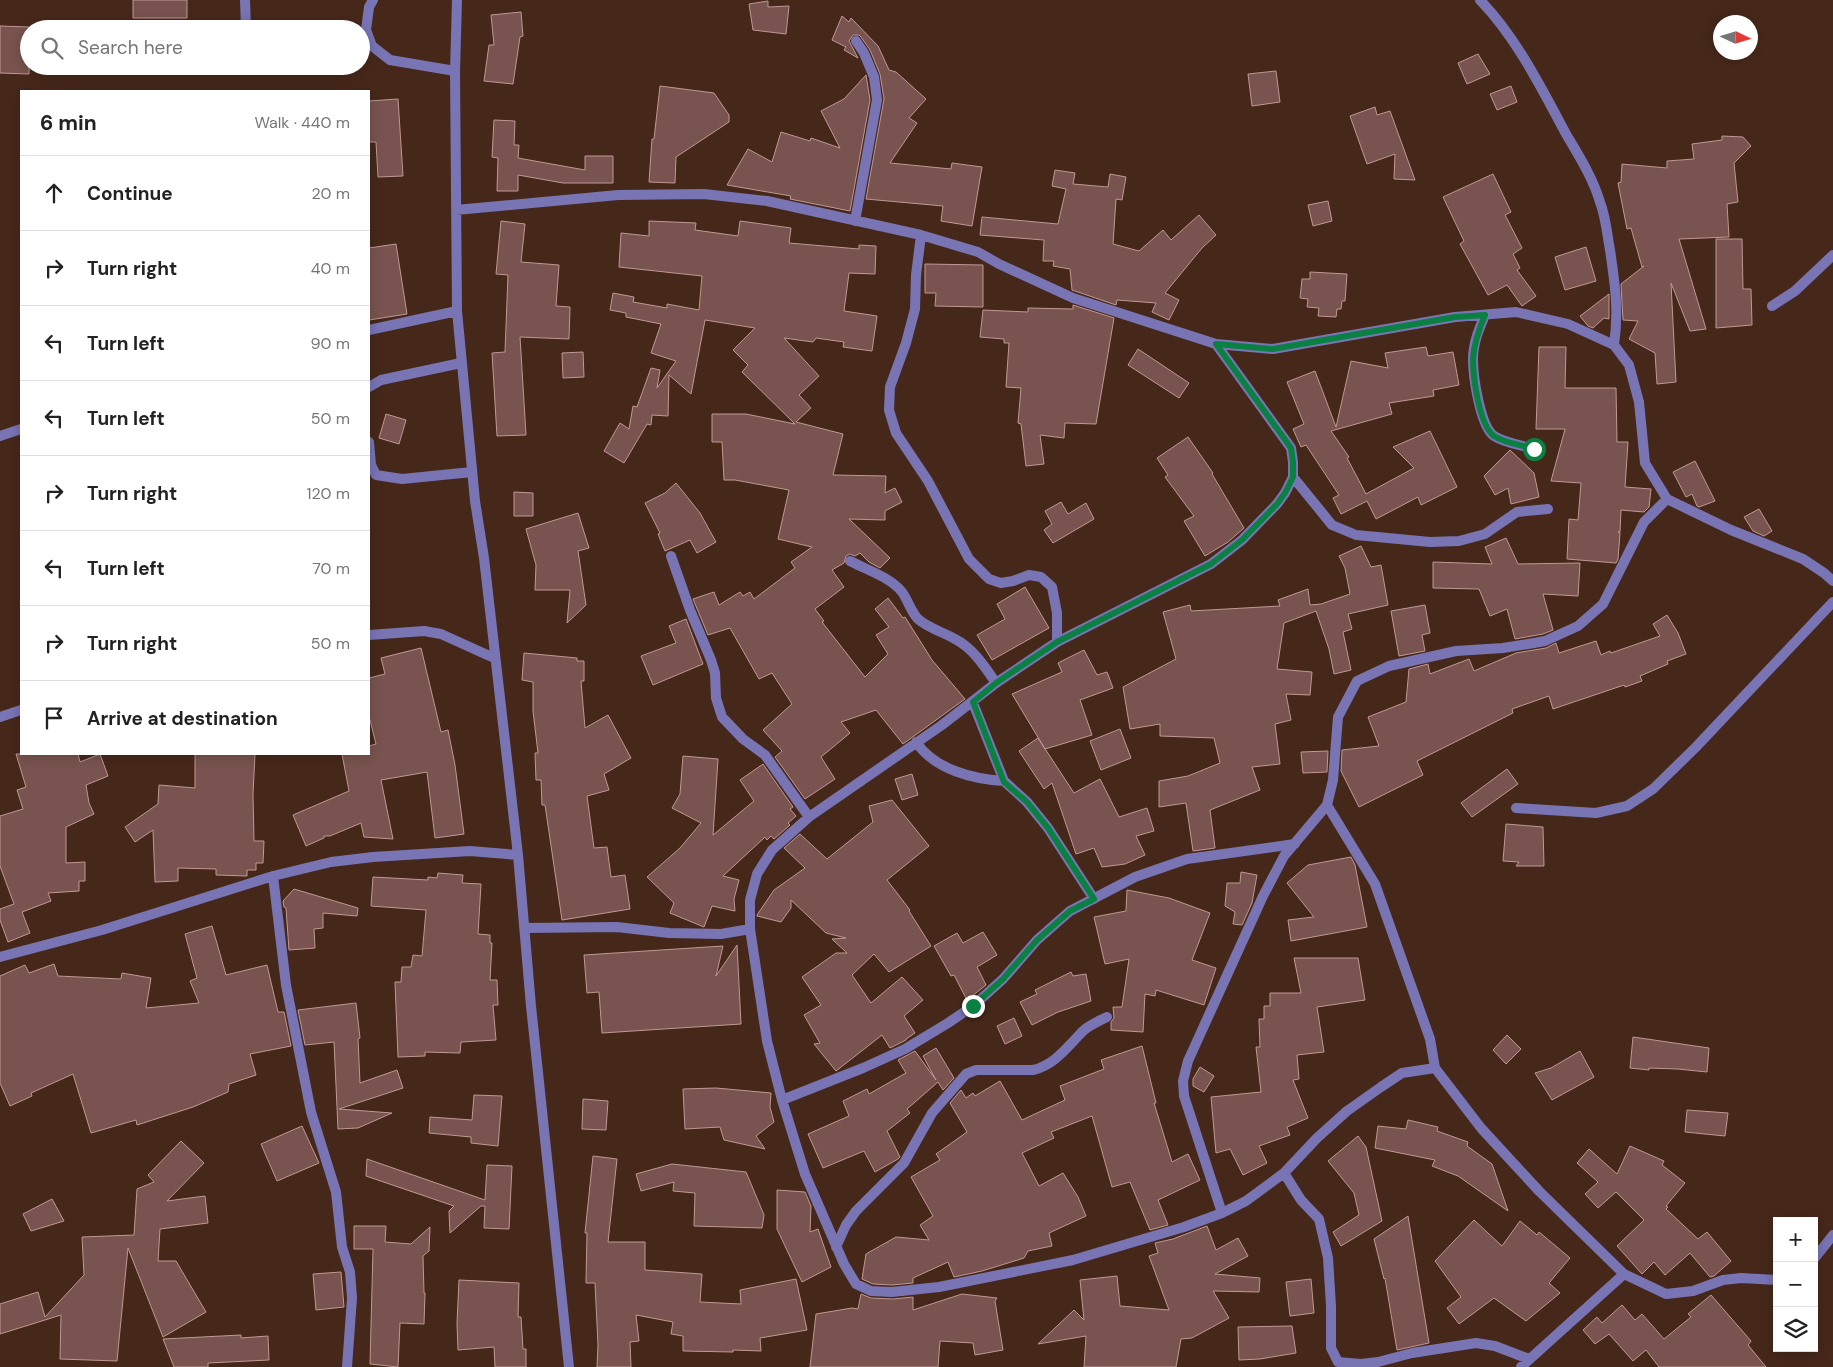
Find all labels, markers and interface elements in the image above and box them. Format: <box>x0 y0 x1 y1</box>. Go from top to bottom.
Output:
north arrow <box>1713 15 1758 60</box>
search box <box>20 20 370 75</box>
icon: search <box>38 34 66 62</box>
text: Search here <box>78 35 183 60</box>
text: 6 min <box>40 109 97 137</box>
text: Walk · 440 m <box>254 112 350 133</box>
icon: ahead <box>40 179 68 207</box>
text: Continue <box>87 181 173 206</box>
text: 20 m <box>311 183 350 204</box>
icon: right <box>40 254 68 282</box>
text: Turn right <box>87 256 177 281</box>
text: 40 m <box>311 258 350 279</box>
icon: left <box>40 329 68 357</box>
text: Turn left <box>87 331 165 356</box>
text: 90 m <box>310 333 350 354</box>
icon: left <box>40 404 68 432</box>
text: Turn left <box>87 406 165 431</box>
text: 50 m <box>311 408 350 429</box>
route start <box>1523 438 1546 461</box>
icon: right <box>40 479 68 507</box>
text: Turn right <box>87 481 177 506</box>
text: 120 m <box>306 483 350 504</box>
icon: left <box>40 554 68 582</box>
text: Turn left <box>87 556 165 581</box>
text: 70 m <box>312 558 350 579</box>
icon: right <box>40 629 68 657</box>
text: Turn right <box>87 631 177 656</box>
text: 50 m <box>311 633 350 654</box>
icon: arrive <box>40 704 68 732</box>
text: Arrive at destination <box>87 706 278 731</box>
route end <box>962 995 985 1018</box>
map controls <box>1773 1217 1818 1352</box>
button: + <box>1773 1217 1818 1262</box>
button: − <box>1773 1262 1818 1307</box>
button: layers <box>1773 1307 1818 1352</box>

